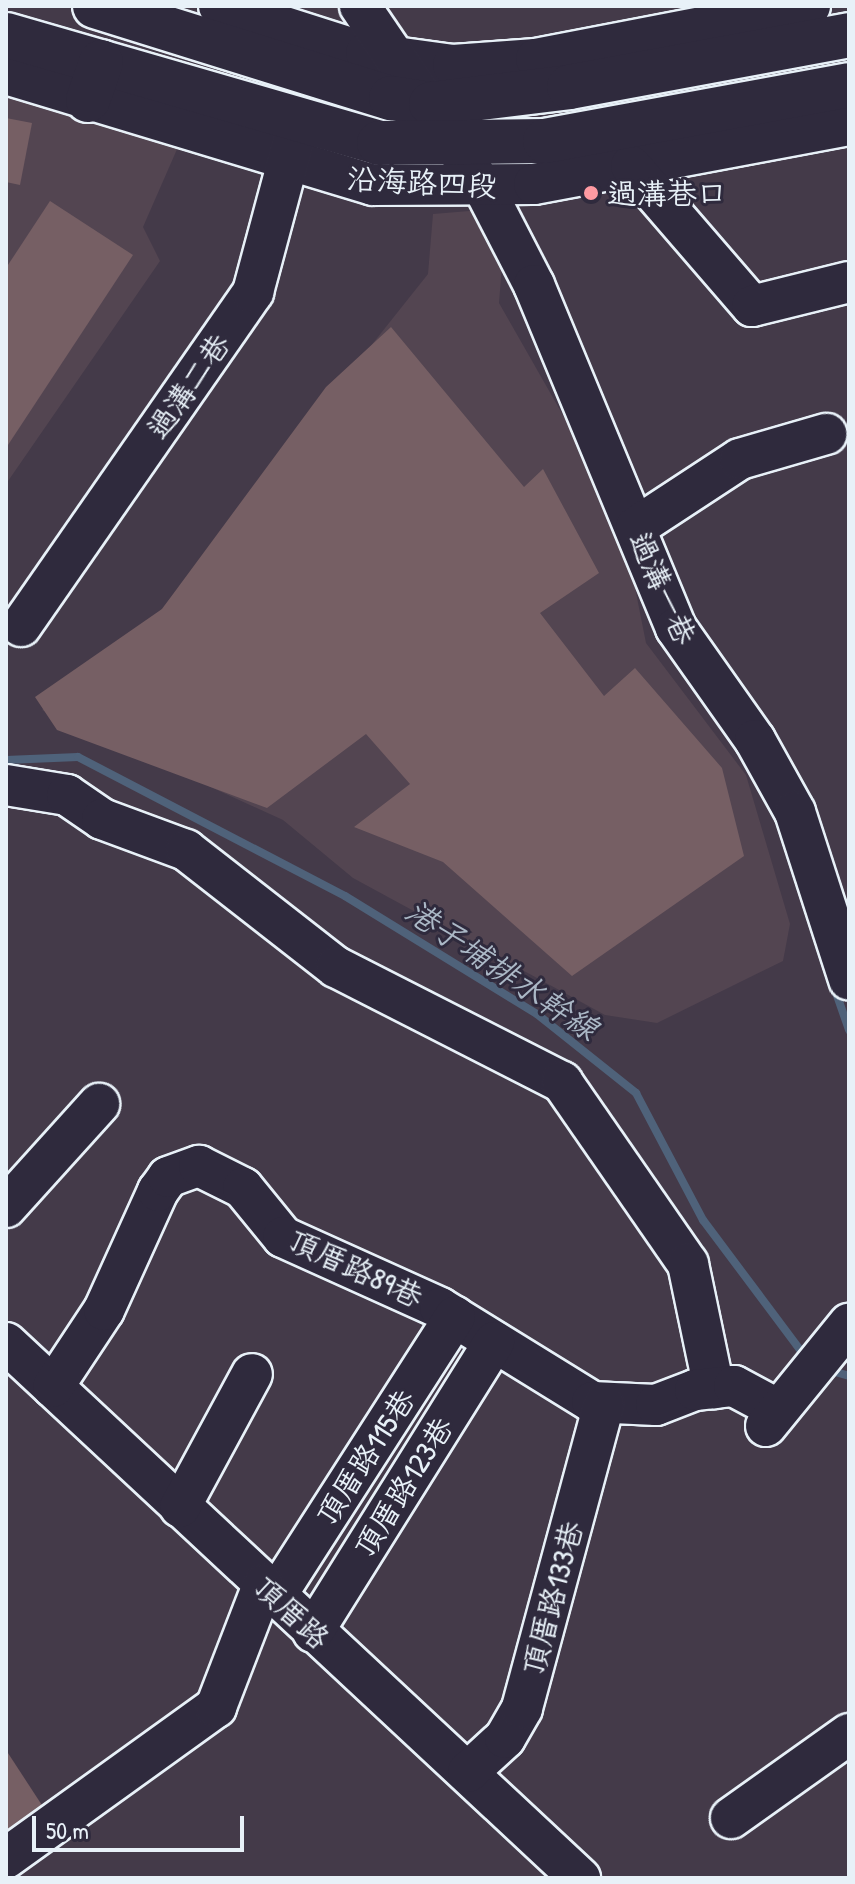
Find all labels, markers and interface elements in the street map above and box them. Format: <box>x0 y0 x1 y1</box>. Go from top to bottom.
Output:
street label: 沿海路四段 <box>346 160 498 204</box>
place label: 過溝巷口 <box>607 175 727 211</box>
marker: 過溝巷口 <box>582 184 600 202</box>
street label: 過溝二巷 <box>139 327 237 445</box>
street label: 過溝一巷 <box>622 526 704 650</box>
water label: 港子埔排水幹線 <box>398 891 606 1049</box>
street label: 頂厝路89巷 <box>283 1221 429 1315</box>
street label: 頂厝路115巷 <box>308 1382 422 1532</box>
street label: 頂厝路123巷 <box>346 1410 460 1564</box>
street label: 頂厝路133巷 <box>514 1517 590 1679</box>
street label: 頂厝路 <box>247 1568 337 1656</box>
scale bar <box>36 1800 248 1850</box>
text: 50 m <box>46 1814 89 1846</box>

